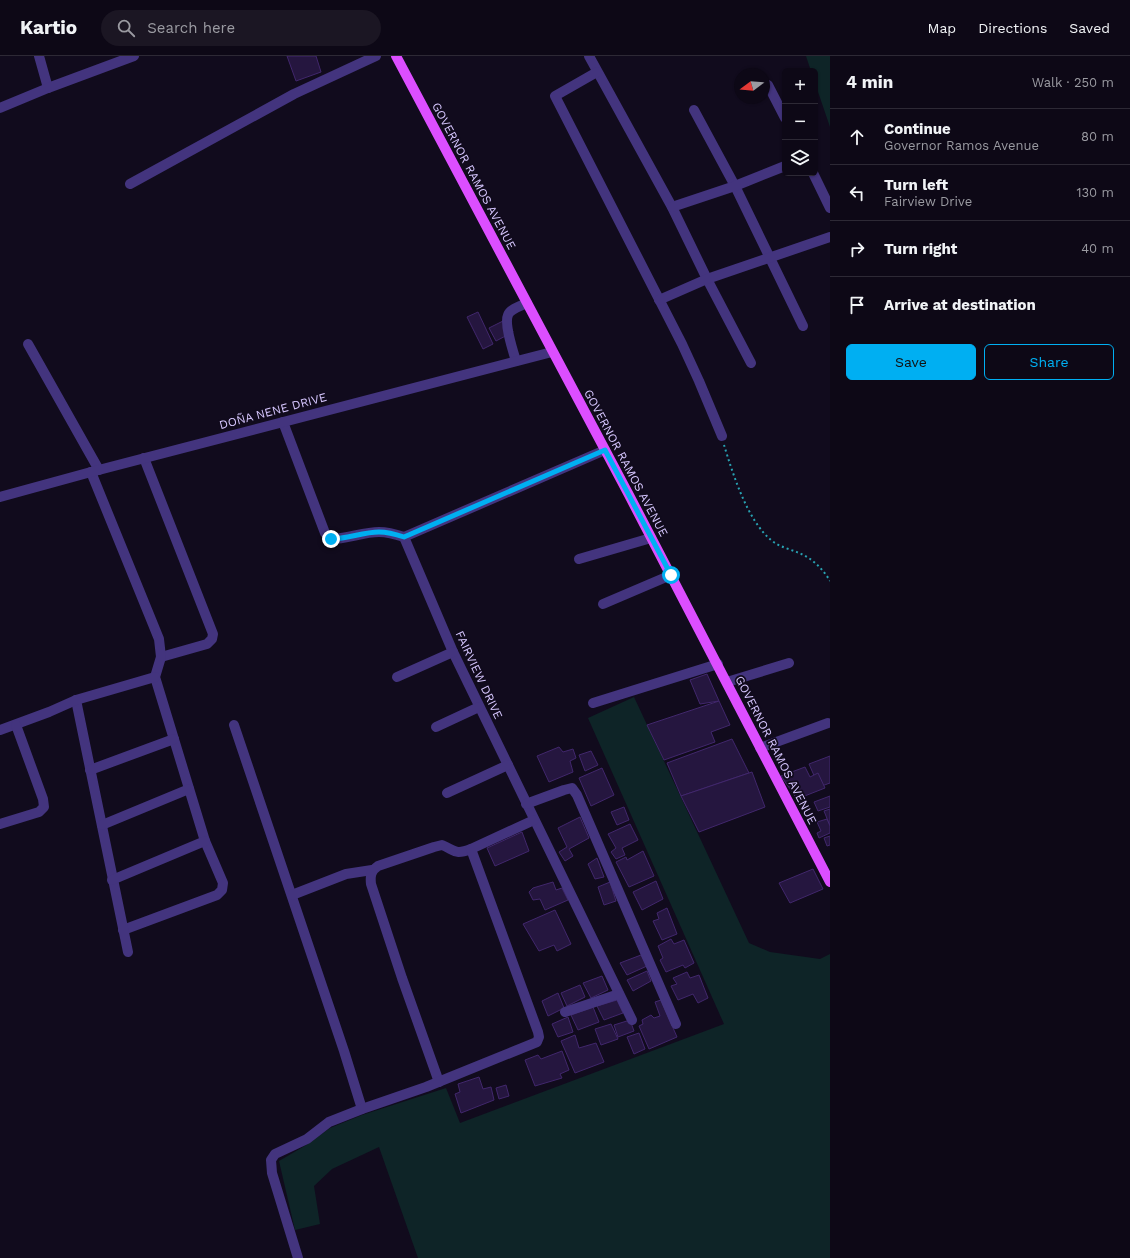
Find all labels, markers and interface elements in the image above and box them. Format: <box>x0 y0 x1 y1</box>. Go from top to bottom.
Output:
search box <box>101 10 381 46</box>
text: Kartio <box>20 16 77 39</box>
icon: search <box>115 17 137 39</box>
text: Search here <box>147 19 235 37</box>
text: Map <box>928 20 956 36</box>
text: Directions <box>978 20 1047 36</box>
text: Saved <box>1069 20 1110 36</box>
north arrow <box>734 68 770 104</box>
map controls <box>782 68 818 176</box>
button: + <box>782 68 818 104</box>
text: 4 min <box>846 72 893 92</box>
text: Walk · 250 m <box>1032 75 1114 90</box>
street label: GOVERNOR RAMOS AVENUE <box>429 100 519 252</box>
button: − <box>782 104 818 140</box>
text: Continue <box>884 120 951 138</box>
icon: ahead <box>846 126 868 148</box>
text: 80 m <box>1081 129 1114 144</box>
text: Governor Ramos Avenue <box>884 138 1039 153</box>
button: layers <box>782 140 818 176</box>
text: Turn left <box>884 176 948 194</box>
icon: left <box>846 182 868 204</box>
text: 130 m <box>1076 185 1114 200</box>
text: Fairview Drive <box>884 194 972 209</box>
icon: right <box>846 238 868 260</box>
text: Turn right <box>884 240 957 258</box>
text: 40 m <box>1081 241 1114 256</box>
icon: arrive <box>846 294 868 316</box>
text: Arrive at destination <box>884 296 1036 314</box>
button: Save <box>846 344 976 380</box>
button: Share <box>984 344 1114 380</box>
street label: GOVERNOR RAMOS AVENUE <box>581 387 671 539</box>
street label: DOÑA NENE DRIVE <box>218 390 329 432</box>
route end <box>322 530 340 548</box>
route start <box>662 566 680 584</box>
street label: FAIRVIEW DRIVE <box>452 629 506 722</box>
street label: GOVERNOR RAMOS AVENUE <box>732 673 820 827</box>

